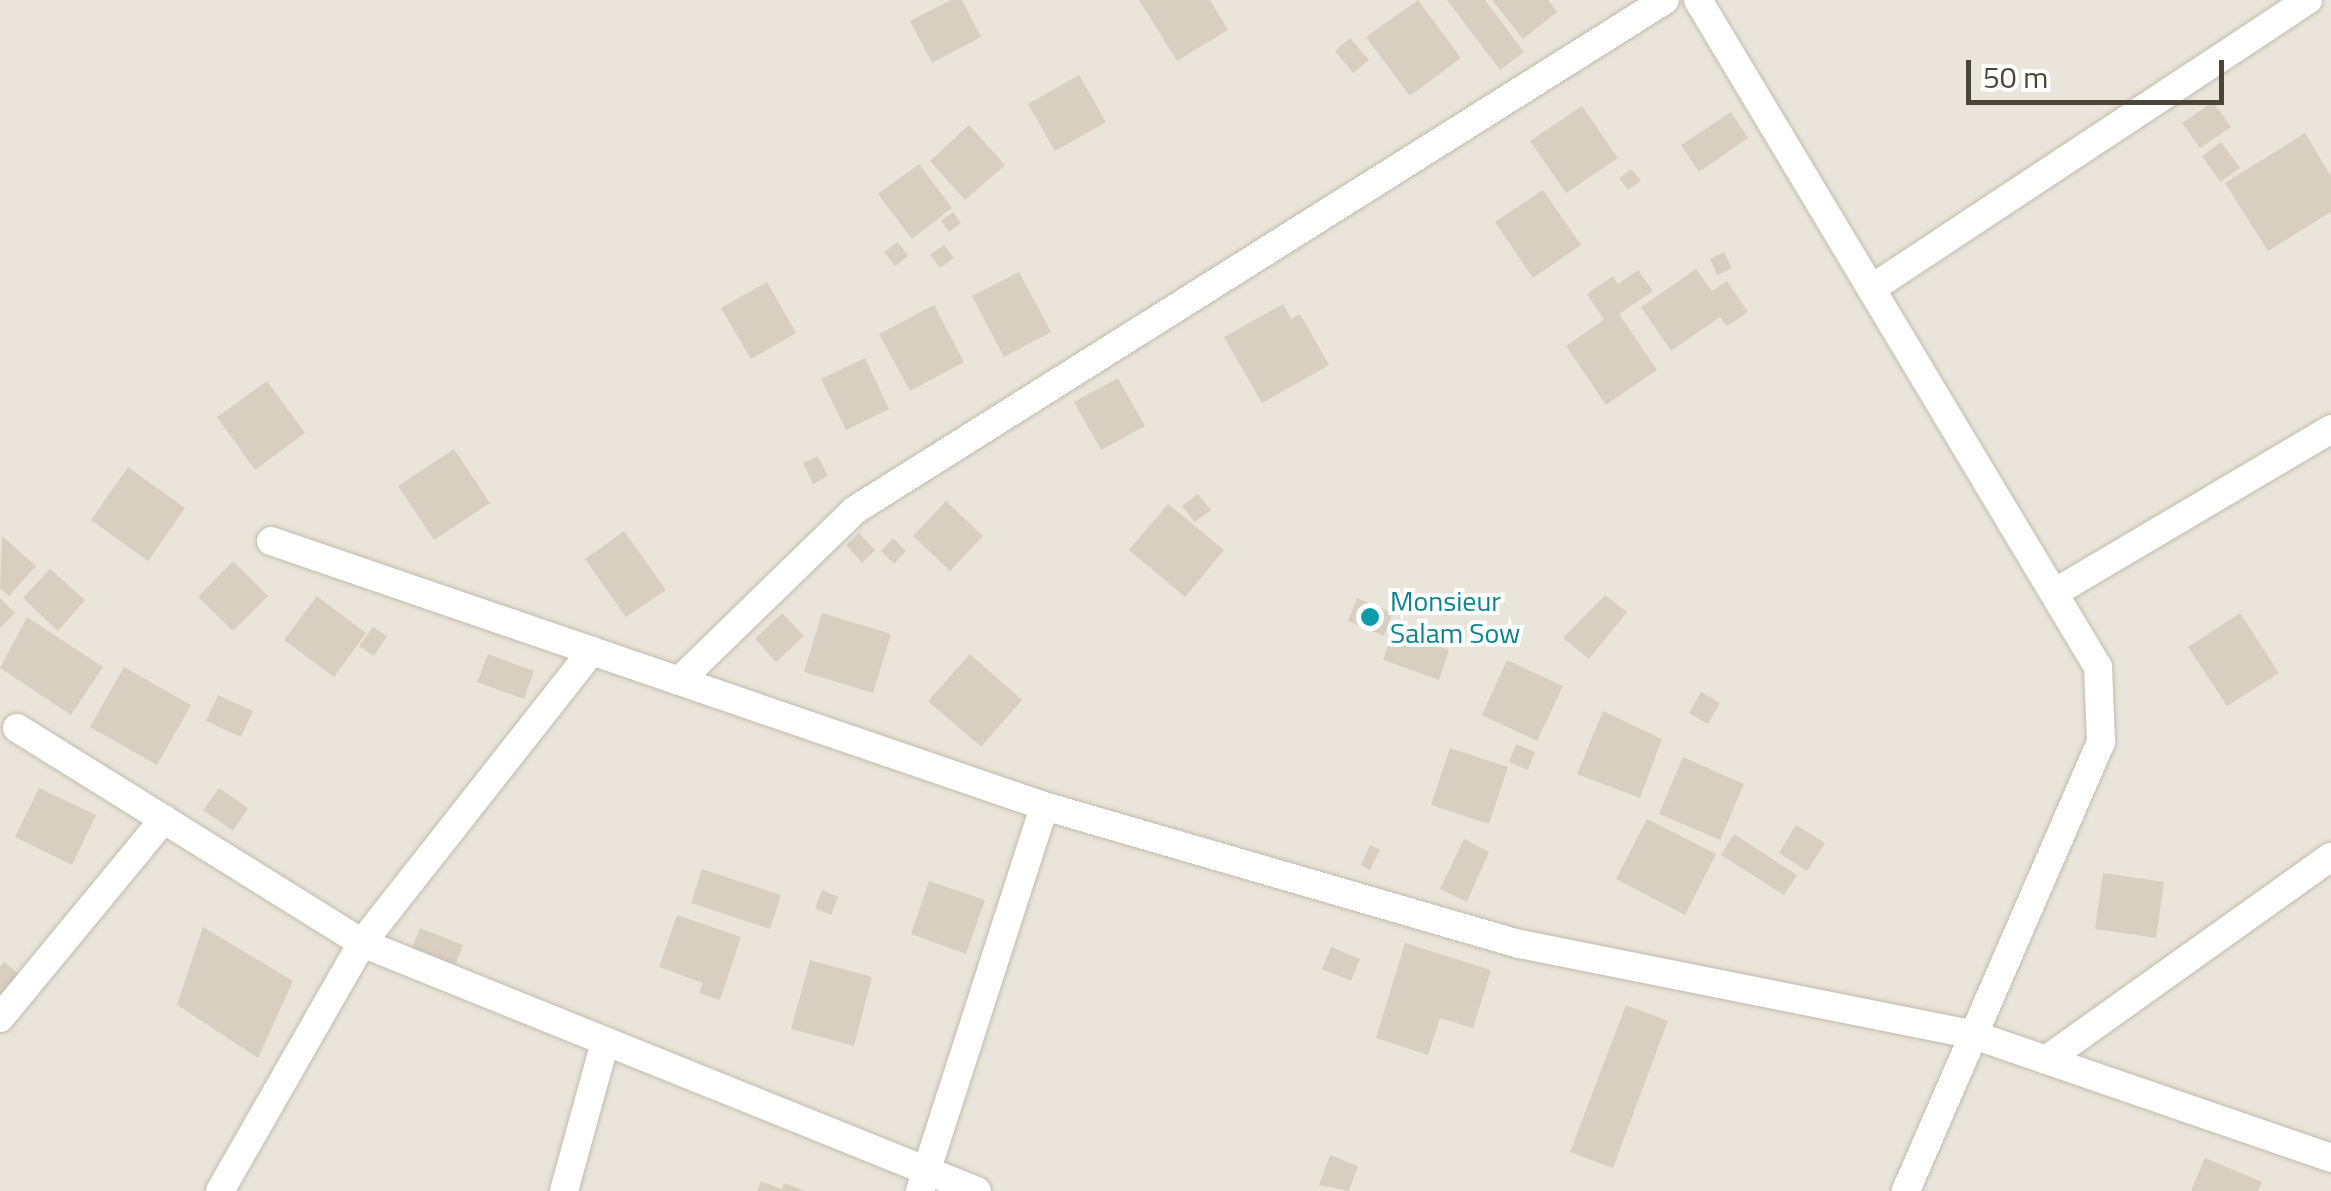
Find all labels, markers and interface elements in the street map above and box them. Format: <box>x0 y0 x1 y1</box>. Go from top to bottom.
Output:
scale bar <box>1971 40 2228 102</box>
text: 50 m <box>1983 54 2048 100</box>
place label: Monsieur Salam Sow <box>1390 584 1520 650</box>
marker: Monsieur Salam Sow <box>1359 606 1381 628</box>

